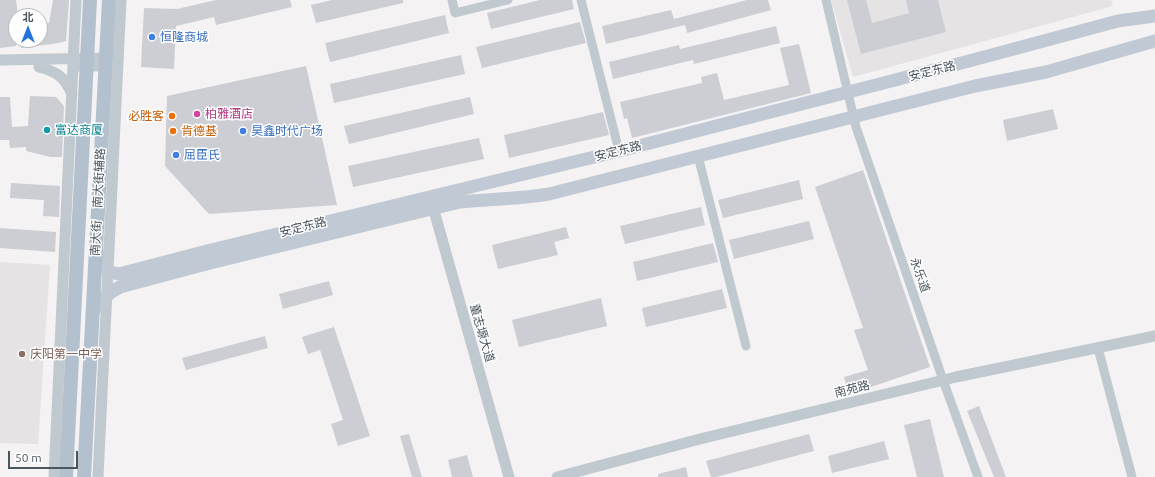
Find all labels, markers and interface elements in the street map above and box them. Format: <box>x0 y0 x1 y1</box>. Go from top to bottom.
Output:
north arrow <box>8 8 48 48</box>
text: 北 <box>23 11 34 23</box>
place label: 恒隆商城 <box>160 30 208 44</box>
marker: 恒隆商城 <box>147 32 157 42</box>
street label: 安定东路 <box>907 58 957 84</box>
place label: 柏雅酒店 <box>205 107 253 121</box>
place label: 必胜客 <box>128 109 164 123</box>
marker: 柏雅酒店 <box>192 109 202 119</box>
marker: 必胜客 <box>167 111 177 121</box>
place label: 富达商厦 <box>55 123 103 137</box>
place label: 肯德基 <box>181 124 217 138</box>
place label: 昊鑫时代广场 <box>251 124 323 138</box>
marker: 富达商厦 <box>42 125 52 135</box>
marker: 肯德基 <box>168 126 178 136</box>
marker: 昊鑫时代广场 <box>238 126 248 136</box>
street label: 安定东路 <box>593 138 643 164</box>
street label: 南大街辅路 <box>90 148 108 208</box>
place label: 屈臣氏 <box>184 148 220 162</box>
marker: 屈臣氏 <box>171 150 181 160</box>
street label: 安定东路 <box>278 214 328 240</box>
street label: 南大街 <box>88 220 104 256</box>
street label: 永乐道 <box>907 256 933 294</box>
street label: 董志塬大道 <box>467 302 497 364</box>
place label: 庆阳第一中学 <box>30 347 102 361</box>
marker: 庆阳第一中学 <box>17 349 27 359</box>
street label: 南苑路 <box>833 378 871 400</box>
scale bar <box>10 443 80 469</box>
text: 50 m <box>15 451 42 464</box>

